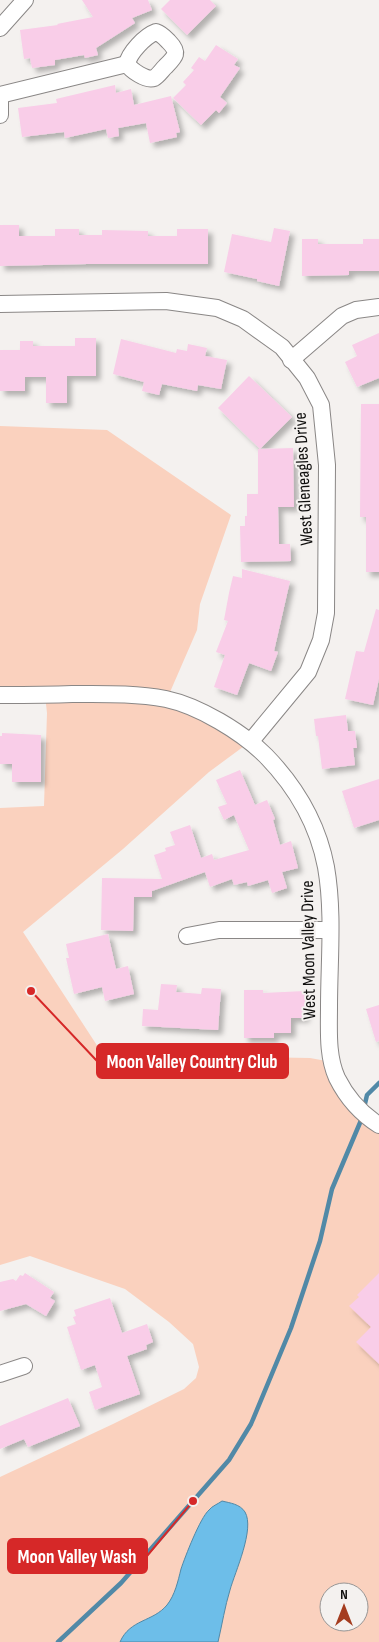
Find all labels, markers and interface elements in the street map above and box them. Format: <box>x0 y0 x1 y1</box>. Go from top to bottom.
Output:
street label: West Gleneagles Drive <box>290 412 317 546</box>
street label: West Moon Valley Drive <box>297 880 320 1020</box>
callout: Moon Valley Country Club <box>97 1044 288 1078</box>
text: Moon Valley Country Club <box>106 1051 278 1074</box>
callout: Moon Valley Wash <box>8 1539 147 1573</box>
text: Moon Valley Wash <box>17 1546 137 1569</box>
north arrow <box>319 1582 369 1632</box>
text: N <box>340 1586 348 1603</box>

